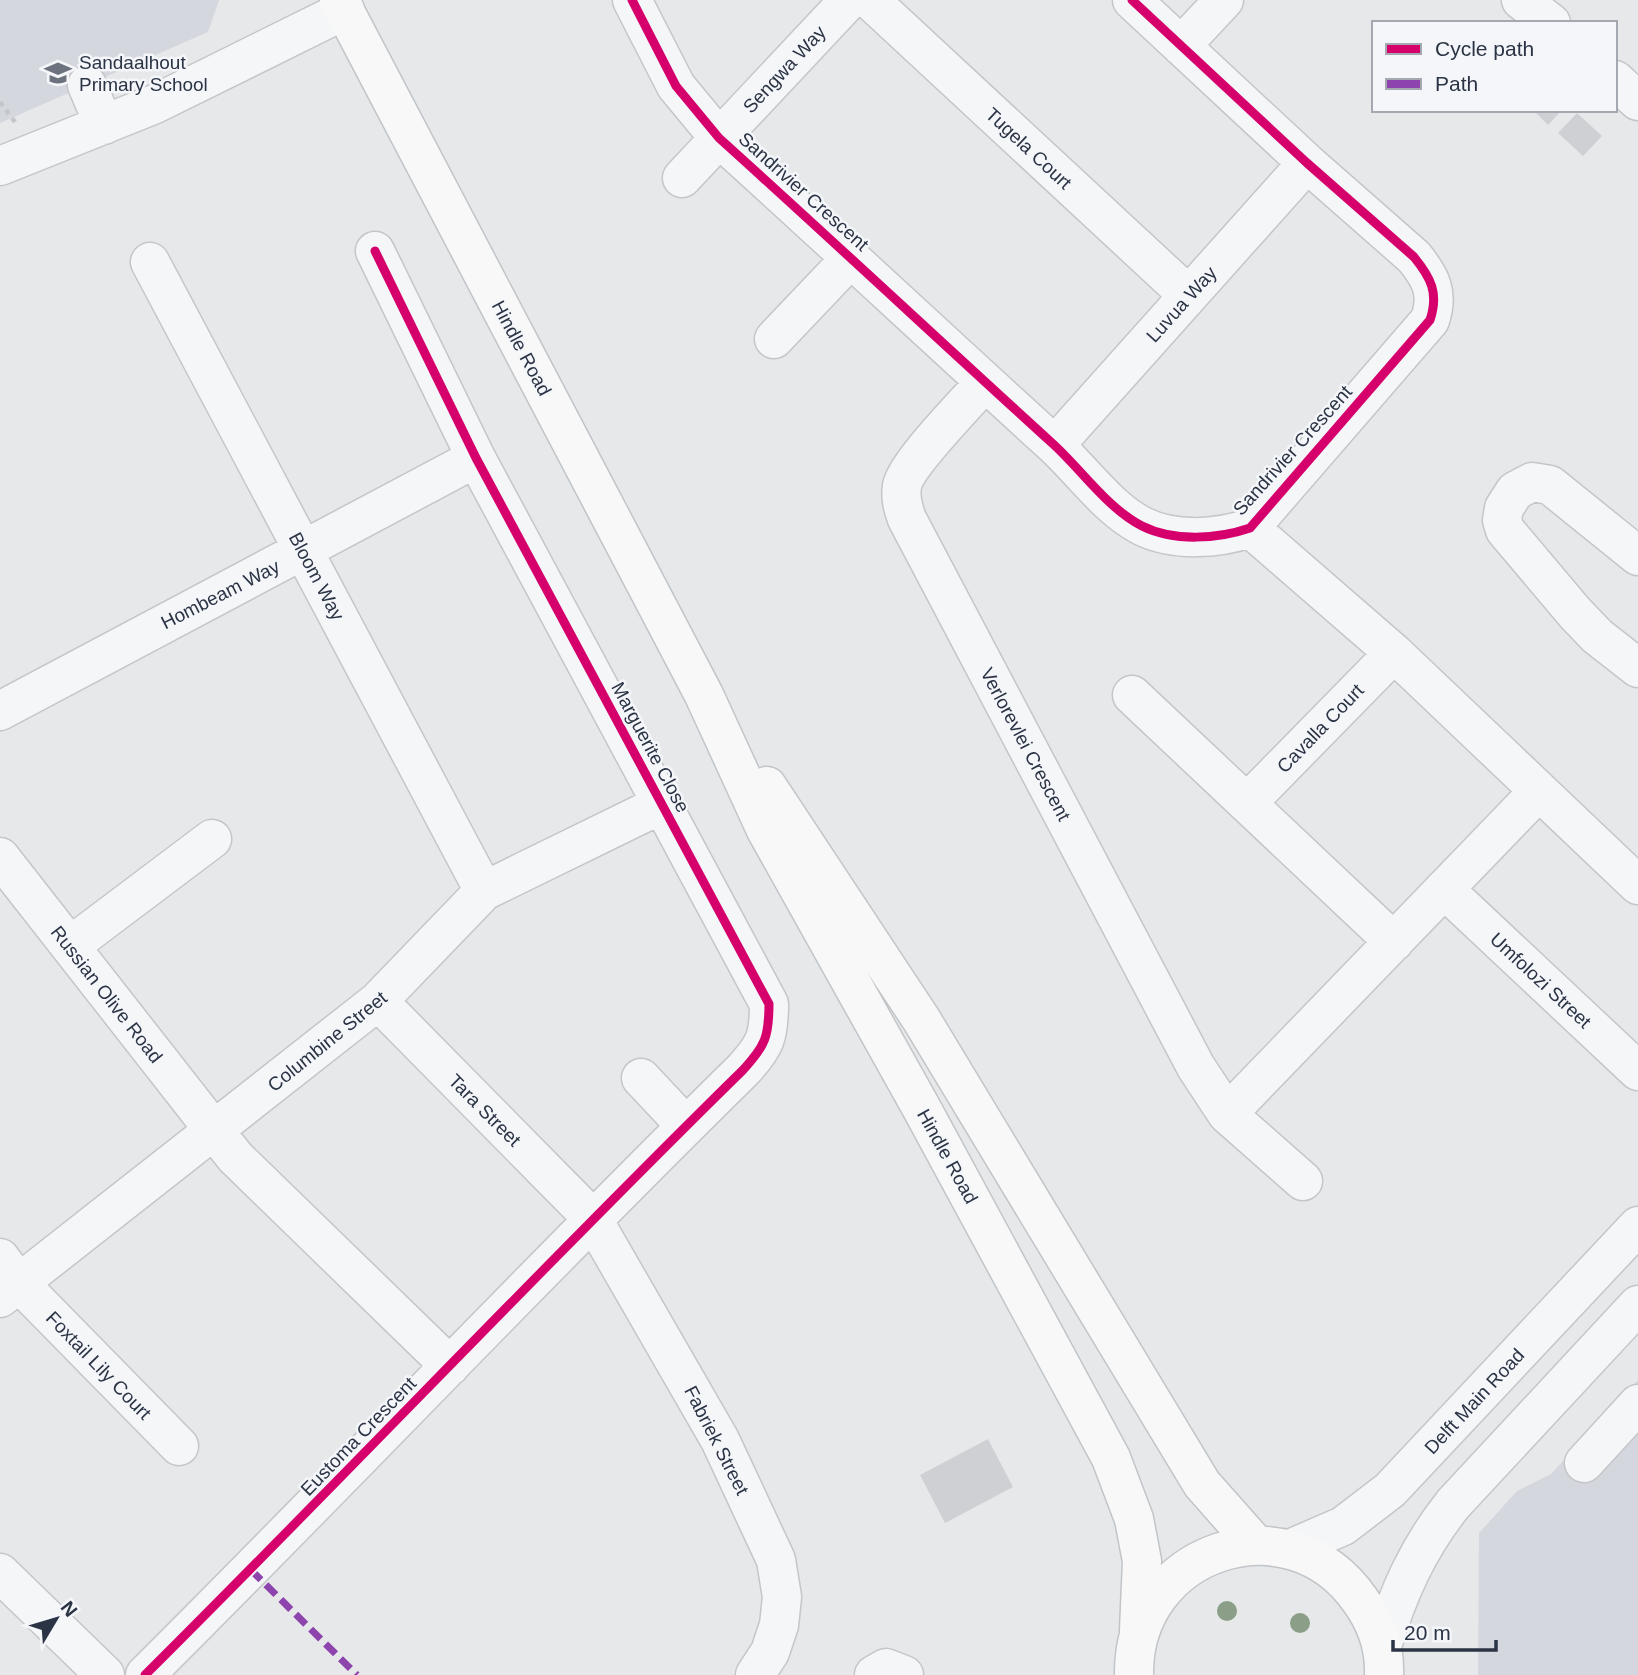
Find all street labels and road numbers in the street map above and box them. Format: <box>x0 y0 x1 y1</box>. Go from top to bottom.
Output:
street label: Sengwa Way <box>739 21 830 117</box>
street label: Tugela Court <box>982 103 1076 194</box>
street label: Sandrivier Crescent <box>735 128 873 255</box>
street label: Luvua Way <box>1142 262 1221 346</box>
street label: Hindle Road <box>488 297 555 399</box>
street label: Sandrivier Crescent <box>1229 381 1356 519</box>
street label: Bloom Way <box>285 529 349 624</box>
street label: Hombeam Way <box>157 555 283 633</box>
street label: Verlorevlei Crescent <box>976 664 1075 825</box>
street label: Marguerite Close <box>607 678 694 816</box>
street label: Cavalla Court <box>1273 679 1368 777</box>
street label: Russian Olive Road <box>47 922 167 1067</box>
street label: Umfolozi Street <box>1486 928 1596 1033</box>
street label: Columbine Street <box>264 987 392 1096</box>
street label: Tara Street <box>444 1070 525 1151</box>
street label: Hindle Road <box>913 1105 982 1207</box>
street label: Foxtail Lily Court <box>42 1307 156 1424</box>
street label: Delft Main Road <box>1420 1344 1529 1458</box>
street label: Eustoma Crescent <box>297 1372 421 1500</box>
street label: Fabriek Street <box>680 1382 753 1499</box>

